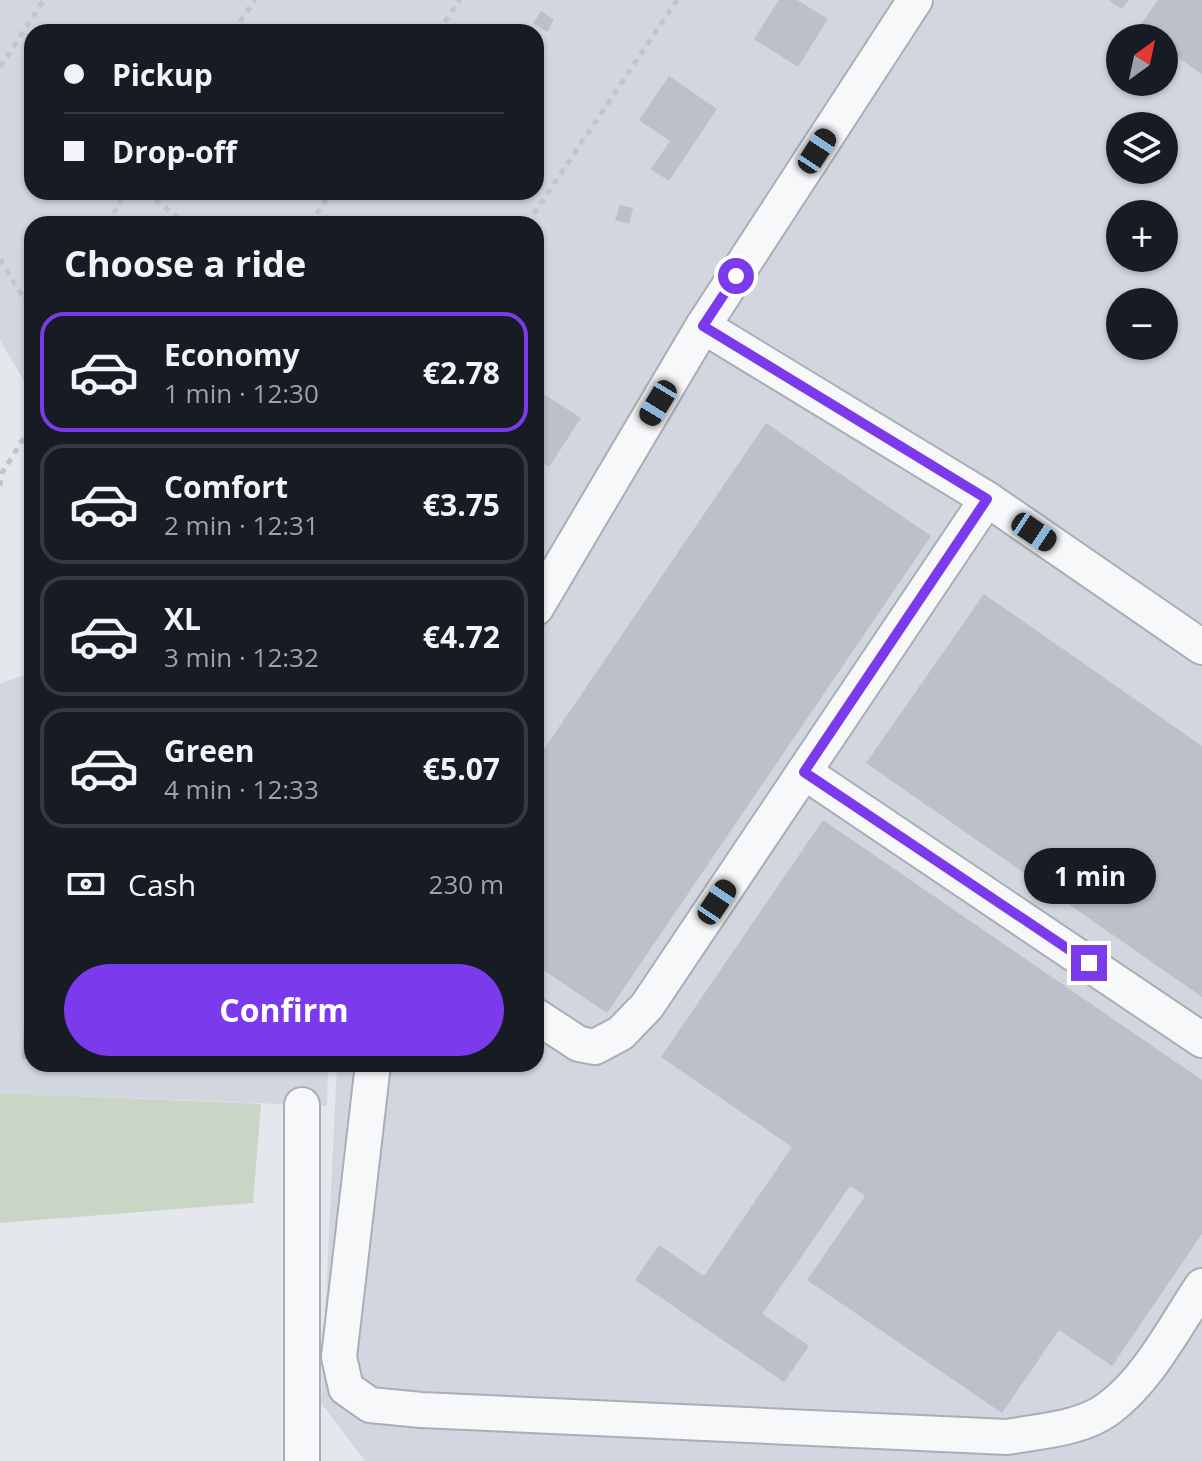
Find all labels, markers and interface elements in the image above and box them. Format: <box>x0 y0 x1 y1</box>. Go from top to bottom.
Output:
north arrow <box>1106 24 1178 96</box>
map controls <box>1106 24 1178 360</box>
text: Pickup <box>112 54 213 95</box>
button: layers <box>1106 112 1178 184</box>
car <box>794 124 840 178</box>
text: Drop-off <box>112 131 237 172</box>
button: + <box>1106 200 1178 272</box>
text: Choose a ride <box>64 239 306 288</box>
route start <box>718 258 754 294</box>
button: − <box>1106 288 1178 360</box>
text: Economy <box>164 334 300 375</box>
icon: car <box>68 336 140 408</box>
text: €2.78 <box>423 352 500 393</box>
text: 1 min · 12:30 <box>164 375 319 411</box>
car <box>635 376 681 430</box>
text: Comfort <box>164 466 288 507</box>
icon: car <box>68 468 140 540</box>
text: €3.75 <box>423 484 500 525</box>
text: 2 min · 12:31 <box>164 507 319 543</box>
car <box>1007 509 1061 555</box>
text: XL <box>164 598 201 639</box>
icon: car <box>68 600 140 672</box>
text: €4.72 <box>423 616 500 657</box>
text: 3 min · 12:32 <box>164 639 319 675</box>
text: Green <box>164 730 255 771</box>
icon: car <box>68 732 140 804</box>
text: €5.07 <box>423 748 500 789</box>
text: 4 min · 12:33 <box>164 771 319 807</box>
callout: 1 min <box>1023 847 1155 903</box>
text: 1 min <box>1054 858 1126 894</box>
icon: cash <box>64 862 108 906</box>
text: Cash <box>128 864 196 905</box>
text: 230 m <box>429 866 504 902</box>
car <box>694 875 740 929</box>
route end <box>1071 945 1107 981</box>
button: Confirm <box>64 964 504 1056</box>

